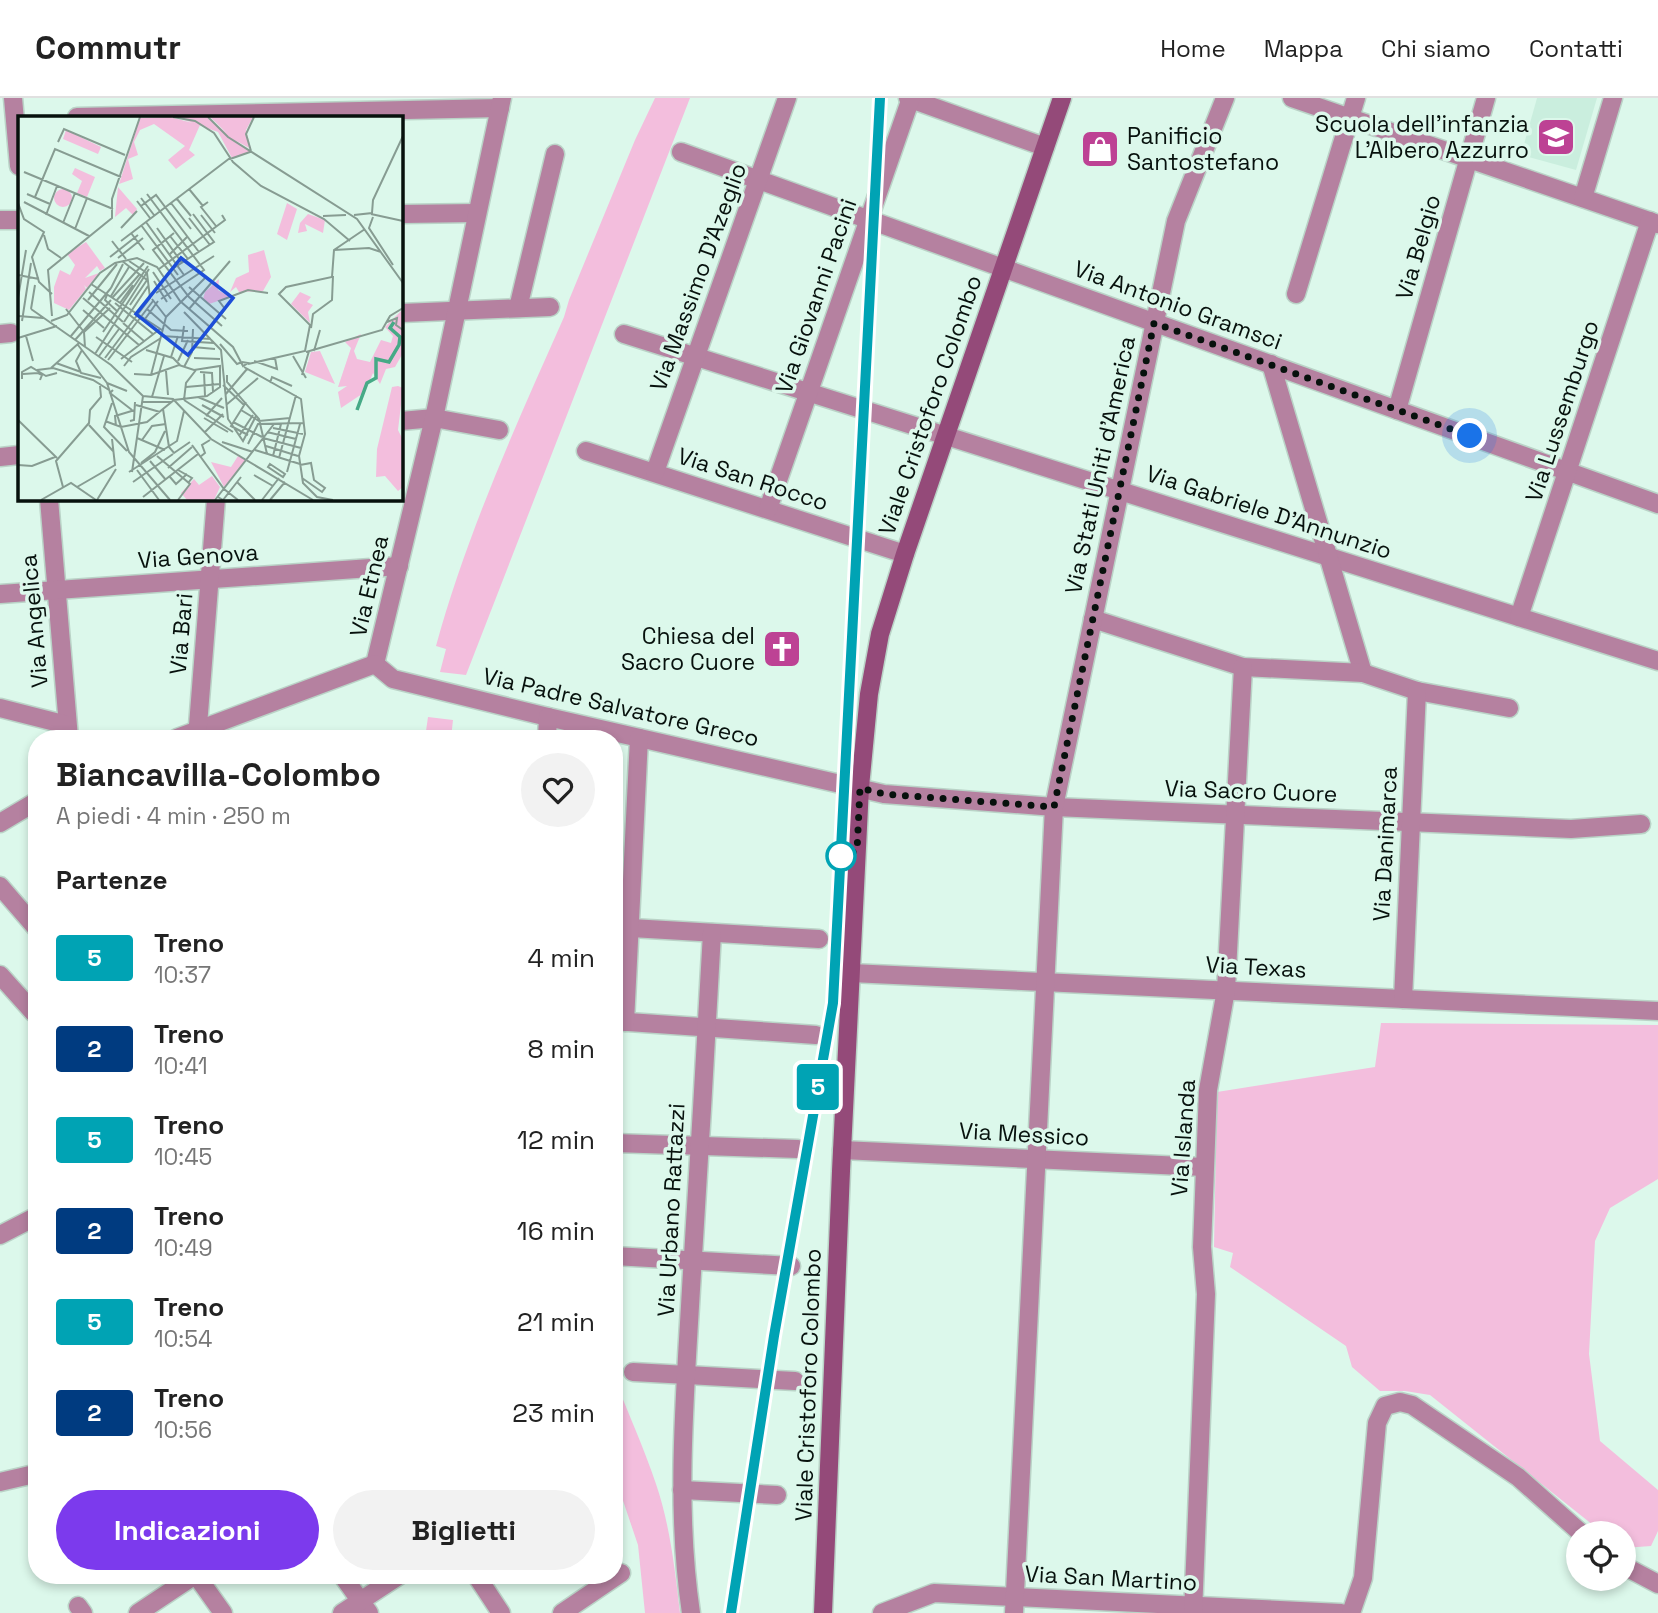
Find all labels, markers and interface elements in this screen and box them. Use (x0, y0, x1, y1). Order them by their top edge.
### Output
text: Commutr (35, 27, 181, 69)
text: Home (1160, 33, 1226, 64)
text: Mappa (1264, 33, 1343, 64)
text: Chi siamo (1381, 33, 1491, 64)
text: Contatti (1529, 33, 1623, 64)
place label: Scuola dell'infanzia L'Albero Azzurro (1315, 109, 1529, 165)
inset map (18, 116, 402, 500)
school or university icon: Scuola dell'infanzia L'Albero Azzurro (1535, 116, 1577, 158)
place label: Panificio Santostefano (1127, 121, 1279, 177)
shop icon: Panificio Santostefano (1079, 128, 1121, 170)
street label: Via Massimo D'Azeglio (643, 159, 753, 395)
street label: Via Belgio (1389, 191, 1447, 303)
street label: Via Giovanni Pacini (769, 195, 863, 397)
street label: Via Antonio Gramsci (1070, 253, 1286, 357)
street label: Viale Cristoforo Colombo (871, 271, 989, 539)
street label: Via Lussemburgo (1518, 316, 1606, 506)
street label: Via Stati Uniti d'America (1058, 333, 1142, 597)
your location (1452, 418, 1487, 453)
street label: Via San Rocco (674, 441, 832, 517)
street label: Via Gabriele D'Annunzio (1142, 458, 1396, 566)
street label: Via Etnea (343, 532, 395, 640)
street label: Via Genova (137, 537, 259, 575)
street label: Via Angelica (13, 553, 55, 689)
street label: Via Bari (162, 592, 200, 676)
place label: Chiesa del Sacro Cuore (621, 621, 755, 677)
church icon: Chiesa del Sacro Cuore (761, 628, 803, 670)
street label: Via Padre Salvatore Greco (480, 661, 762, 753)
button: heart (521, 753, 595, 827)
text: Biancavilla-Colombo (56, 754, 381, 796)
street label: Via Danimarca (1366, 766, 1404, 922)
street label: Via Sacro Cuore (1164, 773, 1338, 809)
text: A piedi · 4 min · 250 m (56, 801, 291, 831)
unlabelled marker (826, 841, 856, 871)
text: Partenze (56, 863, 167, 897)
text: Treno (154, 926, 224, 960)
text: 4 min (527, 941, 595, 975)
text: 5 (87, 942, 102, 973)
street label: Via Texas (1205, 949, 1307, 985)
text: 10:37 (154, 960, 211, 990)
text: Treno (154, 1017, 224, 1051)
text: 8 min (527, 1032, 595, 1066)
text: 2 (87, 1033, 102, 1064)
text: 10:41 (154, 1051, 208, 1081)
line badge: 5 (795, 1064, 841, 1110)
text: 5 (811, 1071, 825, 1102)
street label: Via Islanda (1164, 1078, 1202, 1198)
street label: Via Urbano Rattazzi (650, 1102, 692, 1318)
text: Treno (154, 1108, 224, 1142)
street label: Via Messico (958, 1116, 1090, 1152)
text: 12 min (517, 1123, 595, 1157)
text: 5 (87, 1124, 102, 1155)
text: 10:45 (154, 1142, 212, 1172)
text: Treno (154, 1199, 224, 1233)
text: 16 min (517, 1214, 595, 1248)
text: 2 (87, 1215, 102, 1246)
text: 10:49 (154, 1233, 213, 1263)
street label: Viale Cristoforo Colombo (788, 1248, 828, 1522)
text: Treno (154, 1290, 224, 1324)
text: 21 min (517, 1305, 595, 1339)
text: 5 (87, 1306, 102, 1337)
text: 10:54 (154, 1324, 212, 1354)
text: Treno (154, 1381, 224, 1415)
text: 23 min (512, 1396, 595, 1430)
text: 2 (87, 1397, 102, 1428)
text: 10:56 (154, 1415, 212, 1445)
button: Indicazioni (56, 1490, 319, 1570)
button: Biglietti (333, 1490, 595, 1570)
map controls (1566, 1521, 1636, 1591)
button: locate (1566, 1521, 1636, 1591)
street label: Via San Martino (1024, 1559, 1198, 1597)

